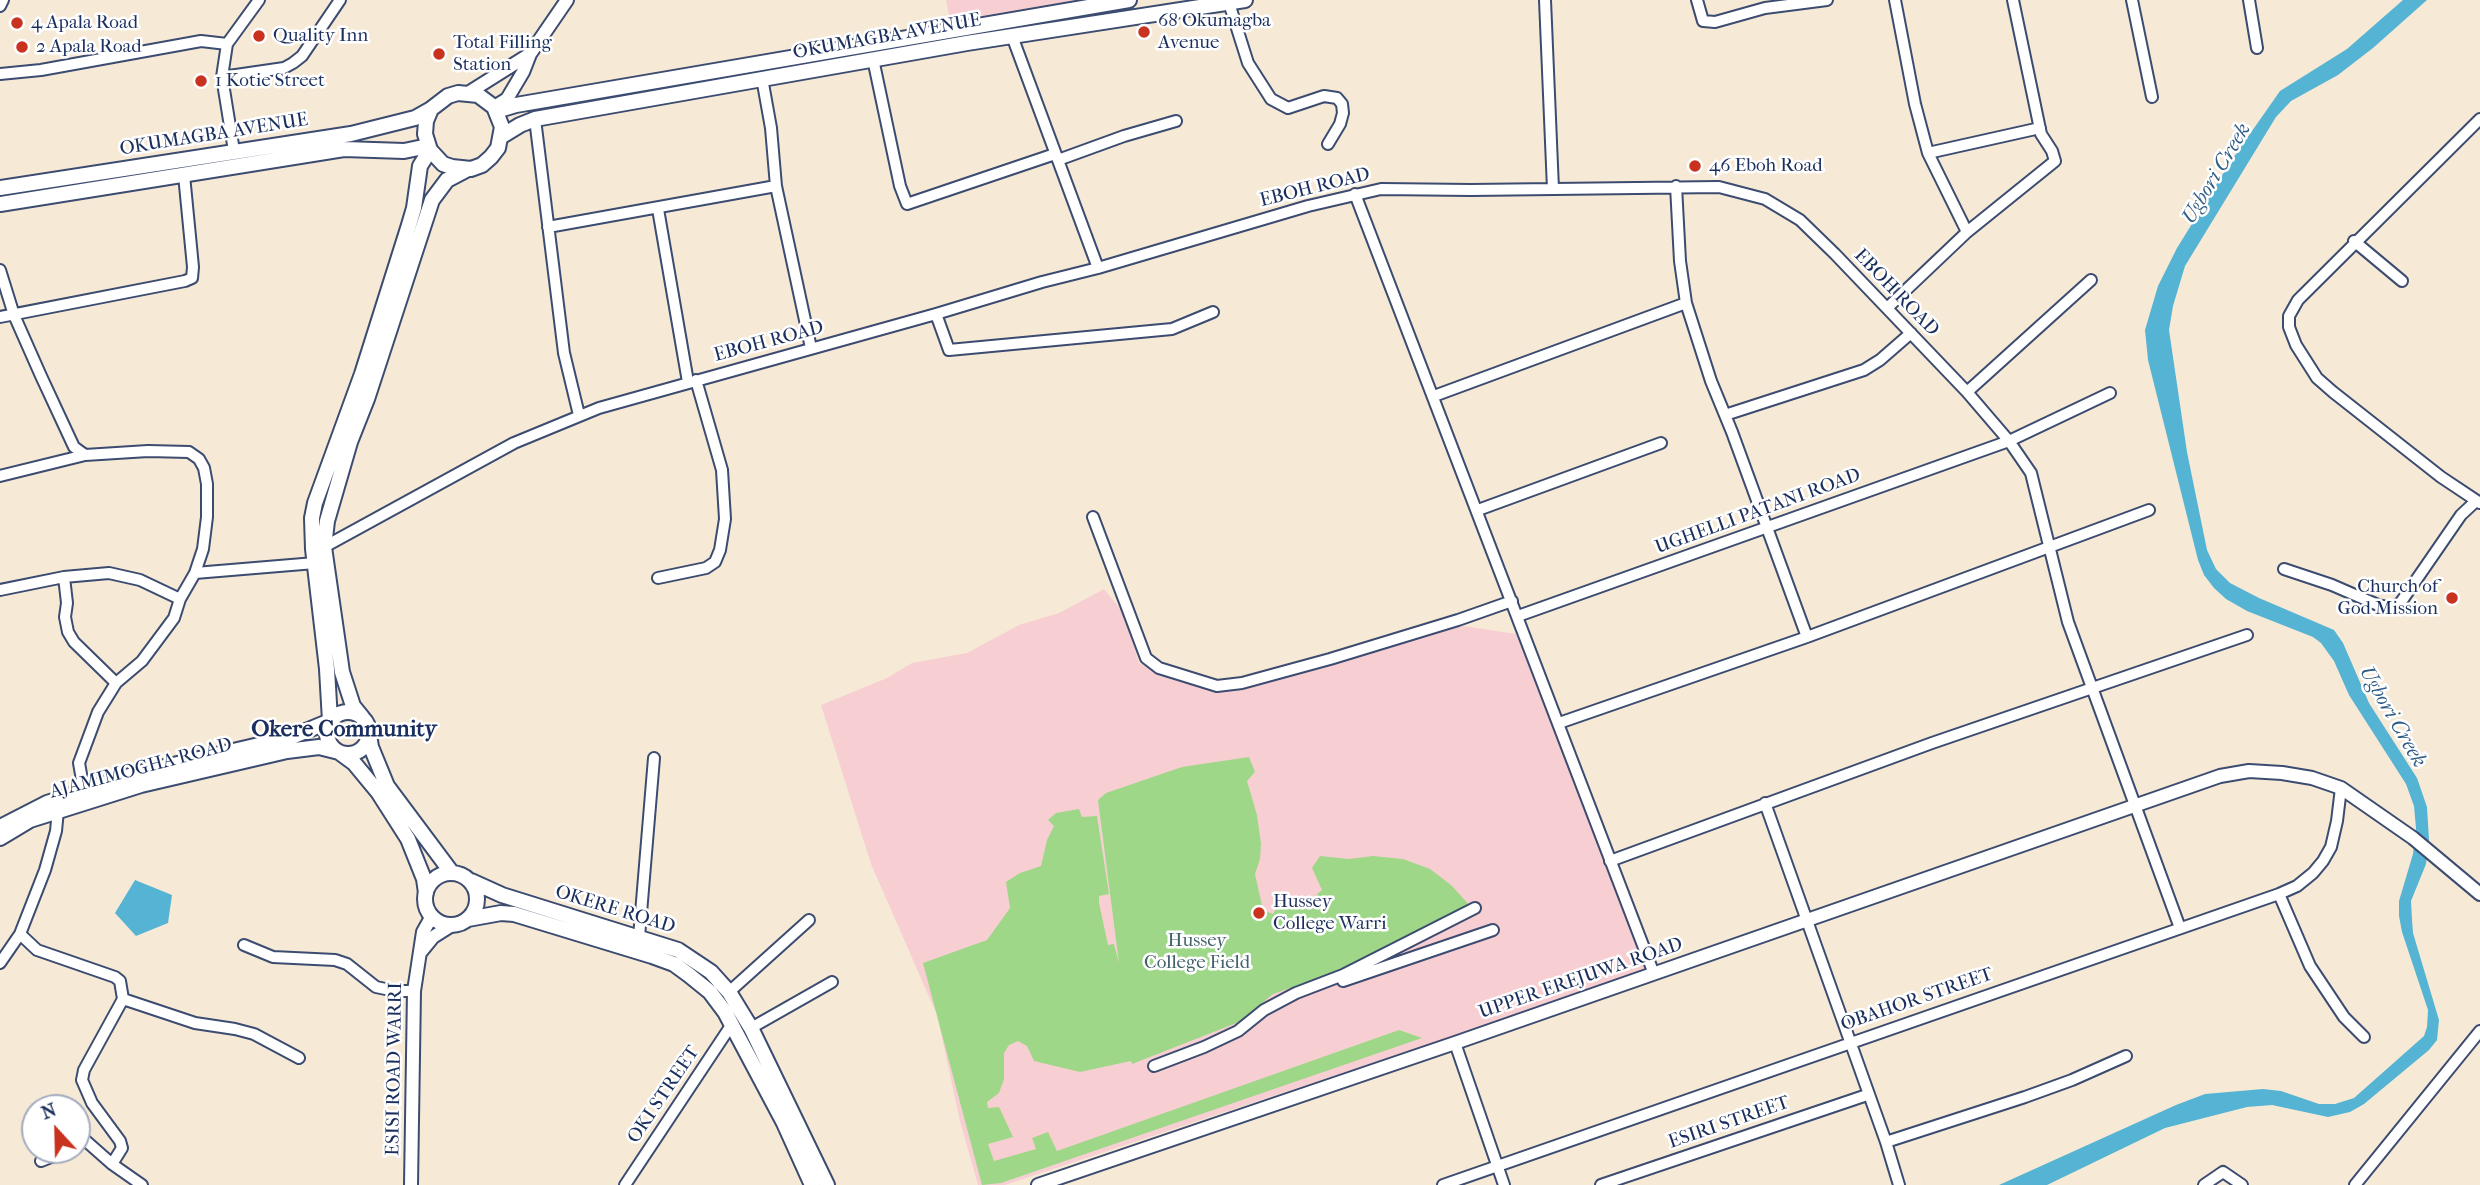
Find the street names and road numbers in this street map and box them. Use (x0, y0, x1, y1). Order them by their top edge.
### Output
street label: OKUMAGBA AVENUE (791, 9, 983, 65)
street label: OKUMAGBA AVENUE (118, 109, 310, 161)
street label: EBOH ROAD (1258, 163, 1372, 213)
street label: EBOH ROAD (1849, 245, 1943, 341)
street label: EBOH ROAD (712, 316, 826, 368)
street label: UGHELLI PATANI ROAD (1652, 464, 1864, 560)
street label: AJAMIMOGHA ROAD (47, 734, 235, 804)
street label: OKERE ROAD (552, 881, 678, 939)
street label: UPPER EREJUWA ROAD (1476, 933, 1686, 1025)
street label: OBAHOR STREET (1838, 963, 1996, 1037)
street label: ESISI ROAD WARRI (382, 982, 408, 1156)
street label: OKI STREET (623, 1042, 705, 1148)
street label: ESIRI STREET (1665, 1092, 1793, 1154)

